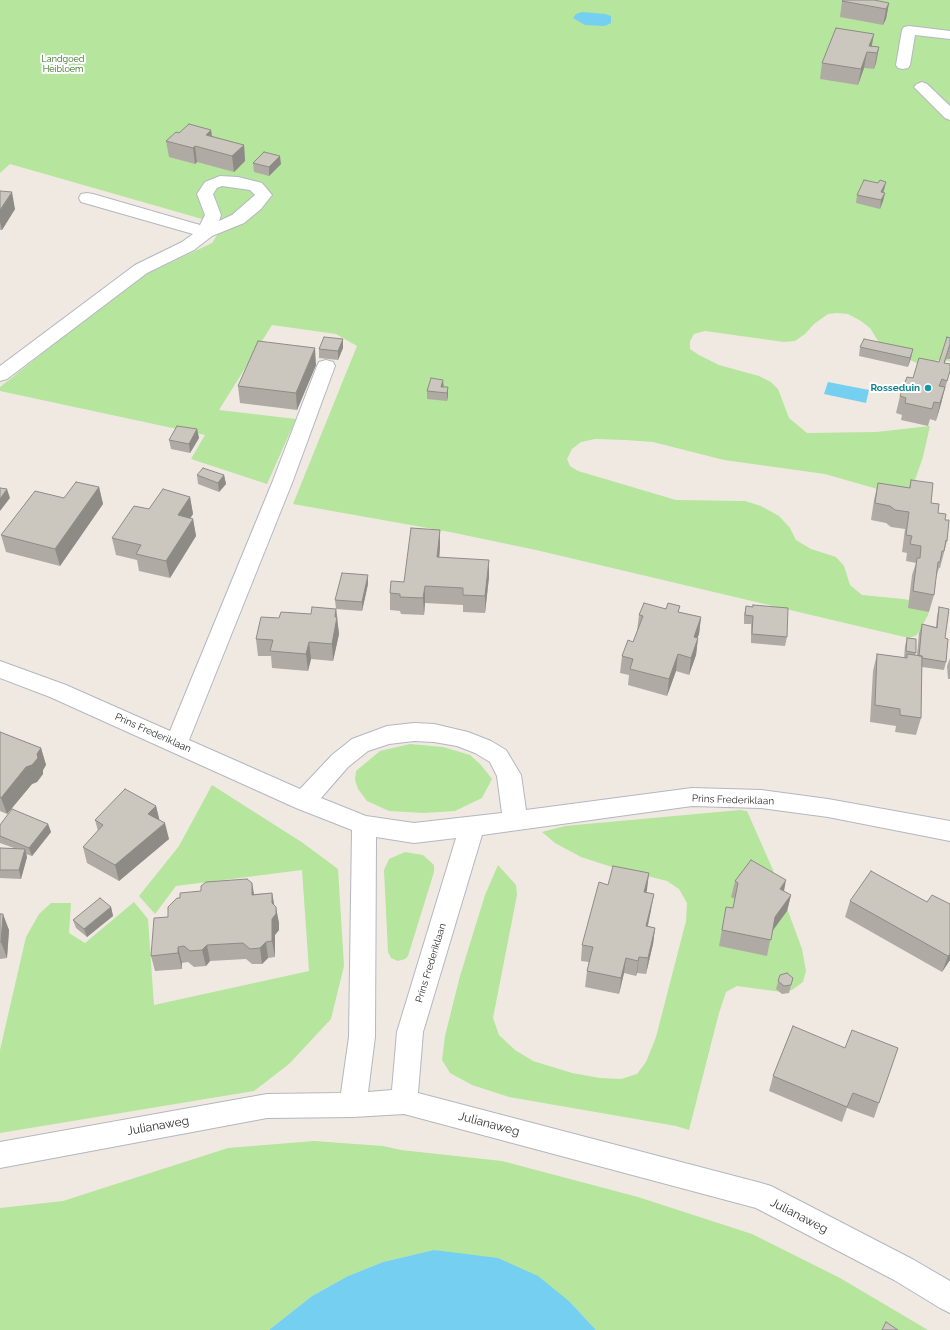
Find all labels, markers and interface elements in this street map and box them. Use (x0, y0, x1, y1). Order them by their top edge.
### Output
park label: Landgoed Heibloem (42, 54, 84, 75)
place label: Rosseduin (870, 382, 920, 394)
marker: Rosseduin (923, 383, 933, 393)
street label: Prins Frederiklaan (113, 711, 193, 755)
street label: Prins Frederiklaan (692, 793, 774, 807)
street label: Prins Frederiklaan (413, 922, 449, 1004)
street label: Julianaweg (457, 1109, 521, 1139)
street label: Julianaweg (126, 1113, 190, 1139)
street label: Julianaweg (768, 1195, 830, 1237)

